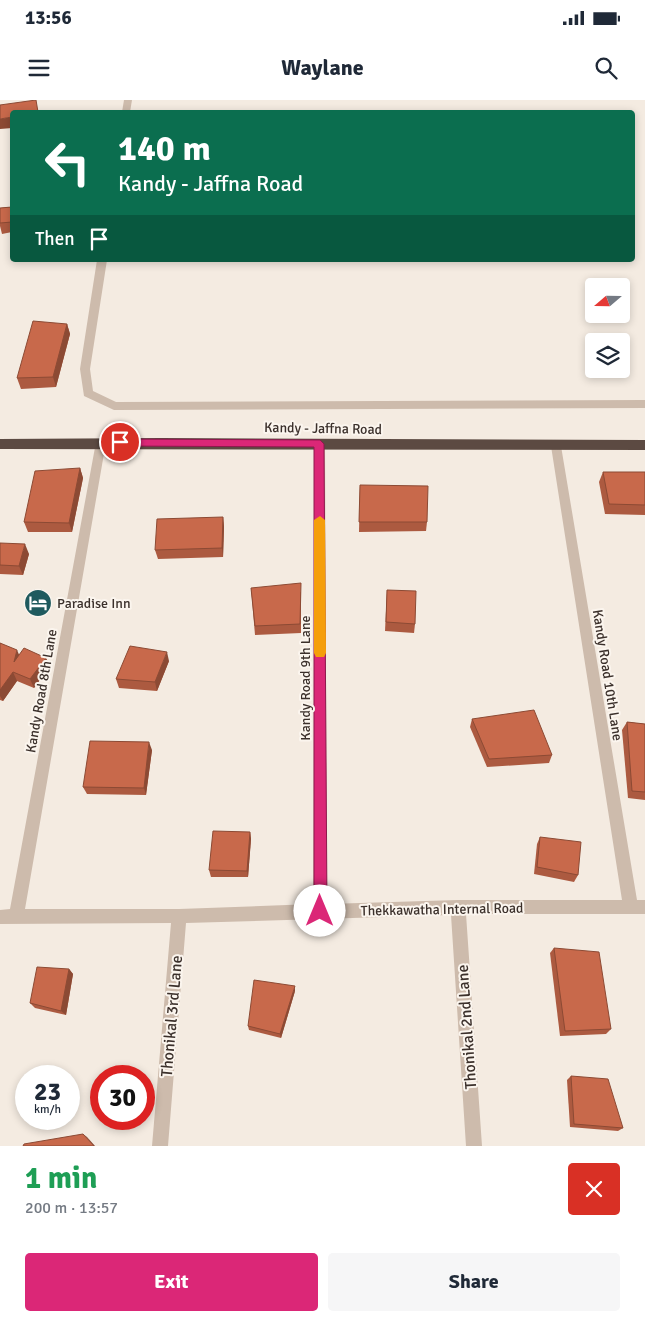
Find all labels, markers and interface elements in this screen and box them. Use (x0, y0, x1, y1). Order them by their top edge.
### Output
text: 13:56 (25, 6, 72, 30)
icon: menu (25, 54, 53, 82)
text: Waylane (281, 54, 364, 81)
icon: search (592, 54, 620, 82)
text: 140 m (118, 127, 211, 170)
icon: left (35, 130, 100, 195)
text: Kandy - Jaffna Road (118, 170, 303, 197)
icon: arrive (85, 225, 113, 253)
text: Then (35, 227, 75, 251)
north arrow (585, 278, 630, 322)
map controls (585, 278, 630, 378)
button: layers (585, 333, 630, 378)
street label: Kandy - Jaffna Road (264, 419, 382, 438)
pin (99, 421, 141, 463)
icon: arrive (106, 428, 134, 456)
hotel icon: Paradise Inn (23, 588, 53, 618)
place label: Paradise Inn (57, 595, 131, 612)
street label: Kandy Road 10th Lane (589, 608, 626, 742)
street label: Kandy Road 9th Lane (297, 615, 314, 741)
street label: Kandy Road 8th Lane (22, 628, 61, 754)
position arrow (293, 884, 345, 936)
street label: Thekkawatha Internal Road (361, 900, 523, 919)
street label: Thonikal 3rd Lane (157, 955, 187, 1078)
street label: Thonikal 2nd Lane (453, 964, 481, 1090)
speed limit sign: 30 (90, 1065, 155, 1130)
text: 23 (34, 1076, 61, 1107)
text: km/h (34, 1102, 61, 1117)
text: 1 min (25, 1160, 97, 1197)
button: close (568, 1163, 620, 1215)
text: 200 m · 13:57 (25, 1198, 118, 1218)
button: Exit (25, 1253, 318, 1311)
button: Share (328, 1253, 620, 1311)

